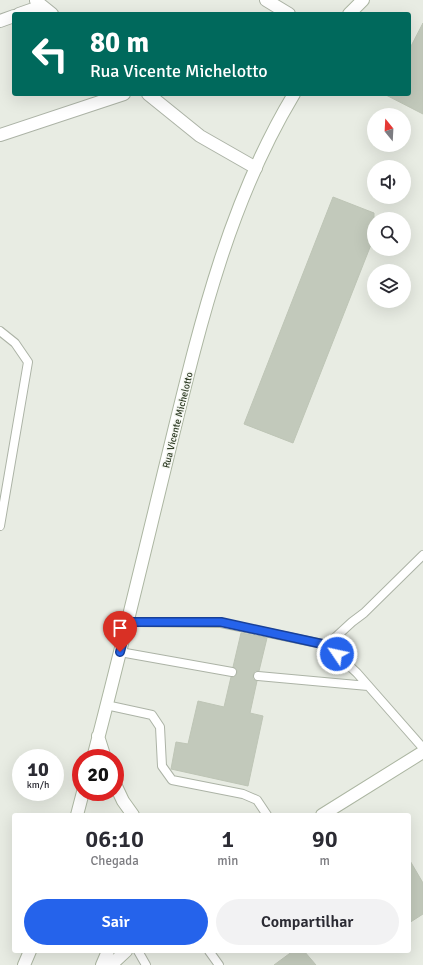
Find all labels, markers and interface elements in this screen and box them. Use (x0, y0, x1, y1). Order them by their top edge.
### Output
text: 80 m (90, 26, 149, 60)
icon: left (24, 28, 76, 80)
text: Rua Vicente Michelotto (90, 60, 268, 82)
north arrow (367, 108, 411, 152)
map controls (367, 108, 411, 308)
button: sound (367, 160, 411, 204)
button: search (367, 212, 411, 256)
button: layers (367, 264, 411, 308)
street label: Rua Vicente Michelotto (160, 371, 196, 470)
pin (103, 611, 137, 652)
icon: arrive (109, 617, 131, 639)
position arrow (316, 633, 358, 675)
speed limit sign: 20 (72, 749, 124, 801)
text: 10 (27, 757, 49, 782)
text: km/h (27, 779, 49, 791)
text: 06:10 (85, 824, 144, 854)
text: 1 (221, 824, 234, 854)
text: 90 (312, 824, 338, 854)
text: Chegada (91, 853, 139, 869)
text: min (217, 853, 238, 869)
text: m (319, 853, 330, 869)
button: Sair (24, 899, 208, 945)
button: Compartilhar (216, 899, 399, 945)

